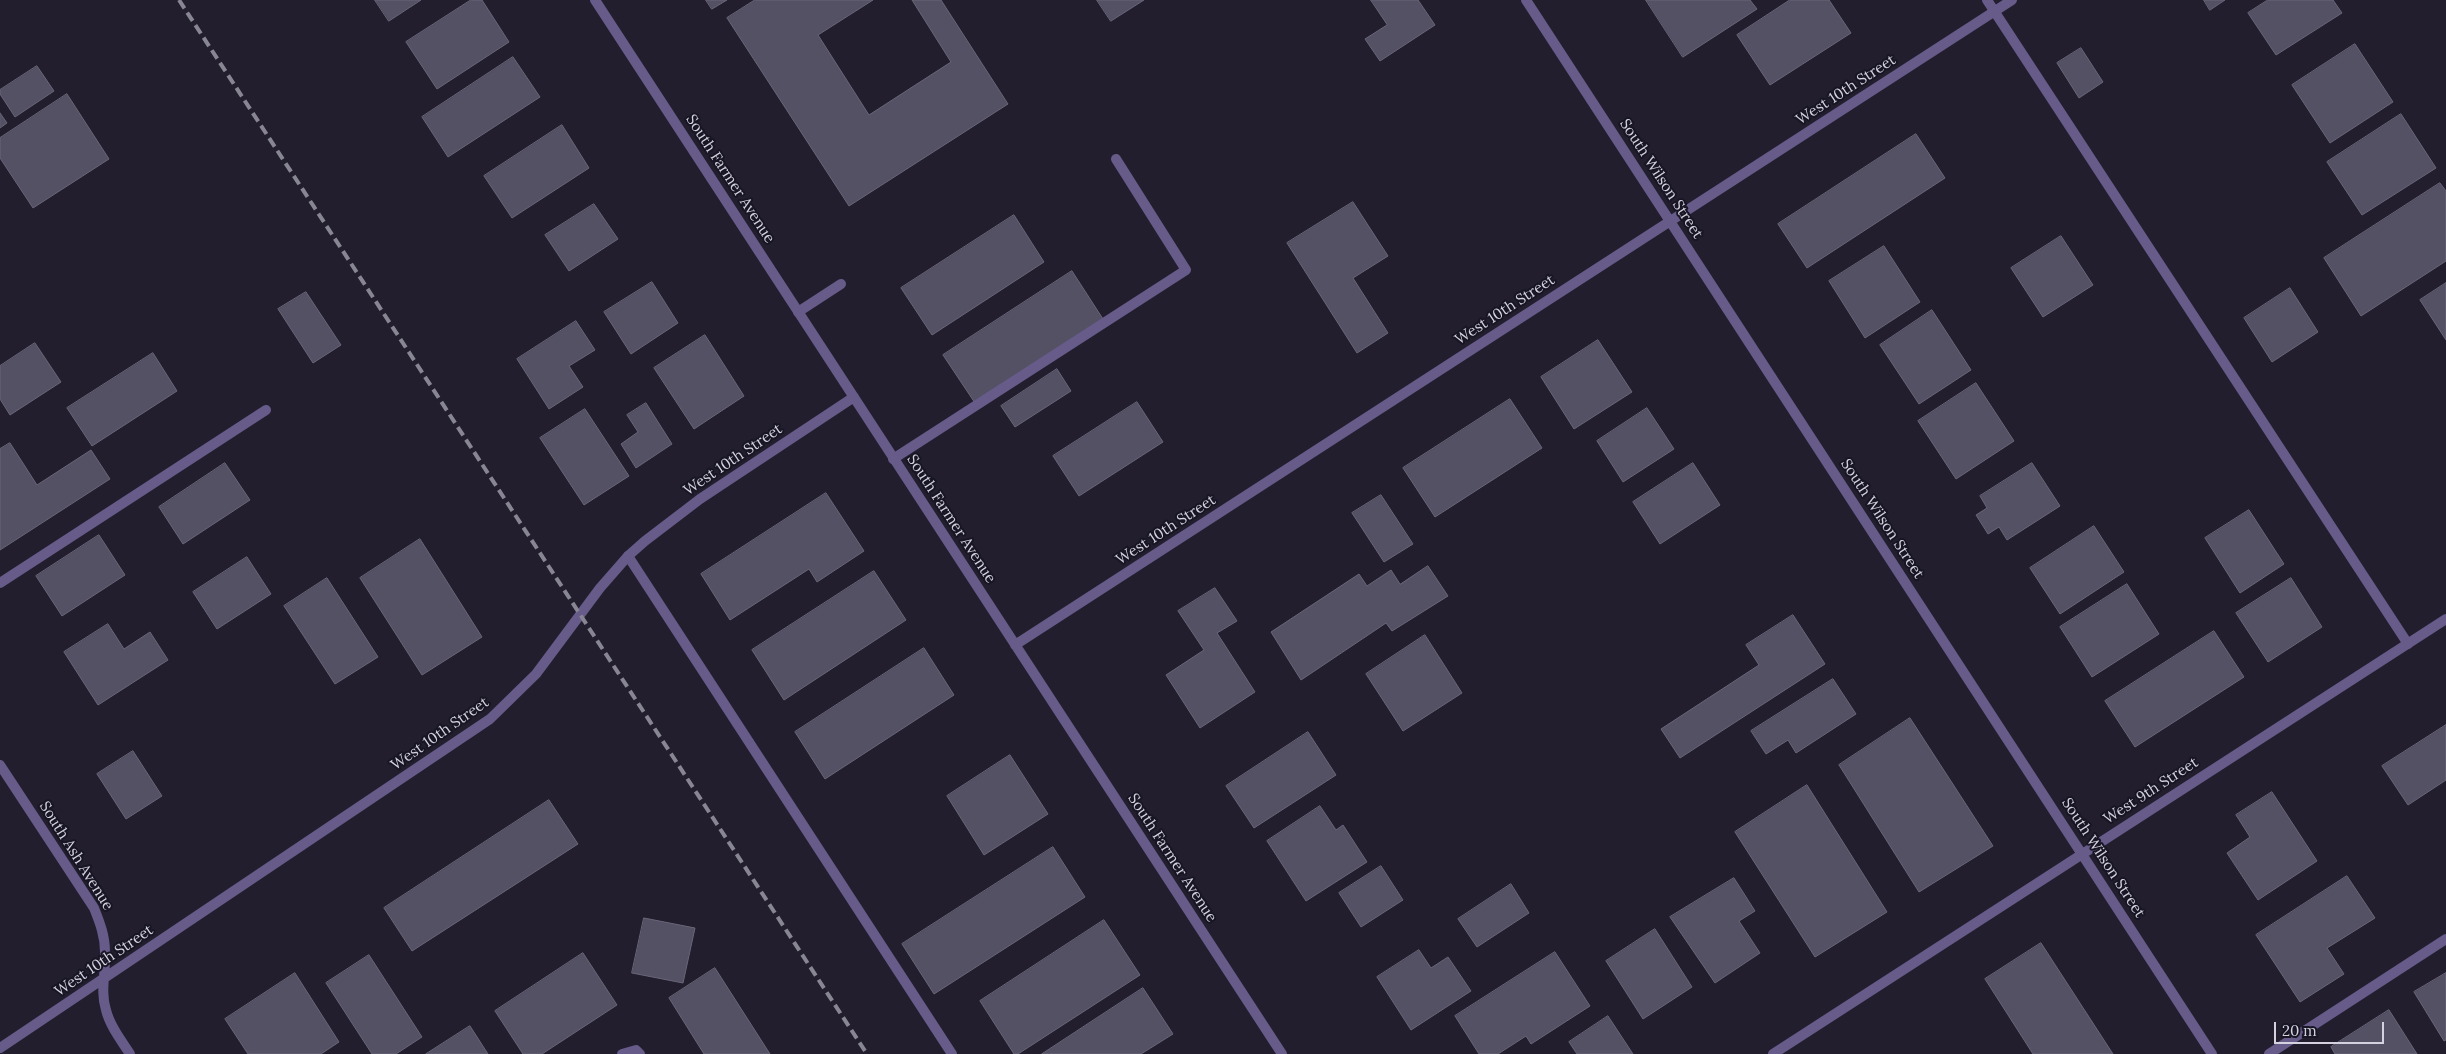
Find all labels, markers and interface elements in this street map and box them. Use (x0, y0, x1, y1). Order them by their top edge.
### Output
street label: West 10th Street (1793, 51, 1899, 129)
street label: South Farmer Avenue (682, 111, 778, 247)
street label: South Wilson Street (1616, 116, 1706, 242)
street label: West 10th Street (1452, 271, 1558, 349)
street label: West 10th Street (680, 420, 786, 500)
street label: South Farmer Avenue (903, 451, 999, 587)
street label: South Wilson Street (1837, 456, 1927, 582)
street label: West 10th Street (1113, 491, 1219, 569)
street label: West 10th Street (388, 694, 492, 774)
street label: West 9th Street (2100, 754, 2202, 828)
street label: South Farmer Avenue (1124, 790, 1220, 926)
street label: South Wilson Street (2058, 795, 2148, 921)
street label: South Ash Avenue (35, 798, 117, 914)
street label: West 10th Street (51, 921, 157, 1001)
scale bar (2276, 1012, 2386, 1044)
text: 20 m (2282, 1021, 2317, 1040)

